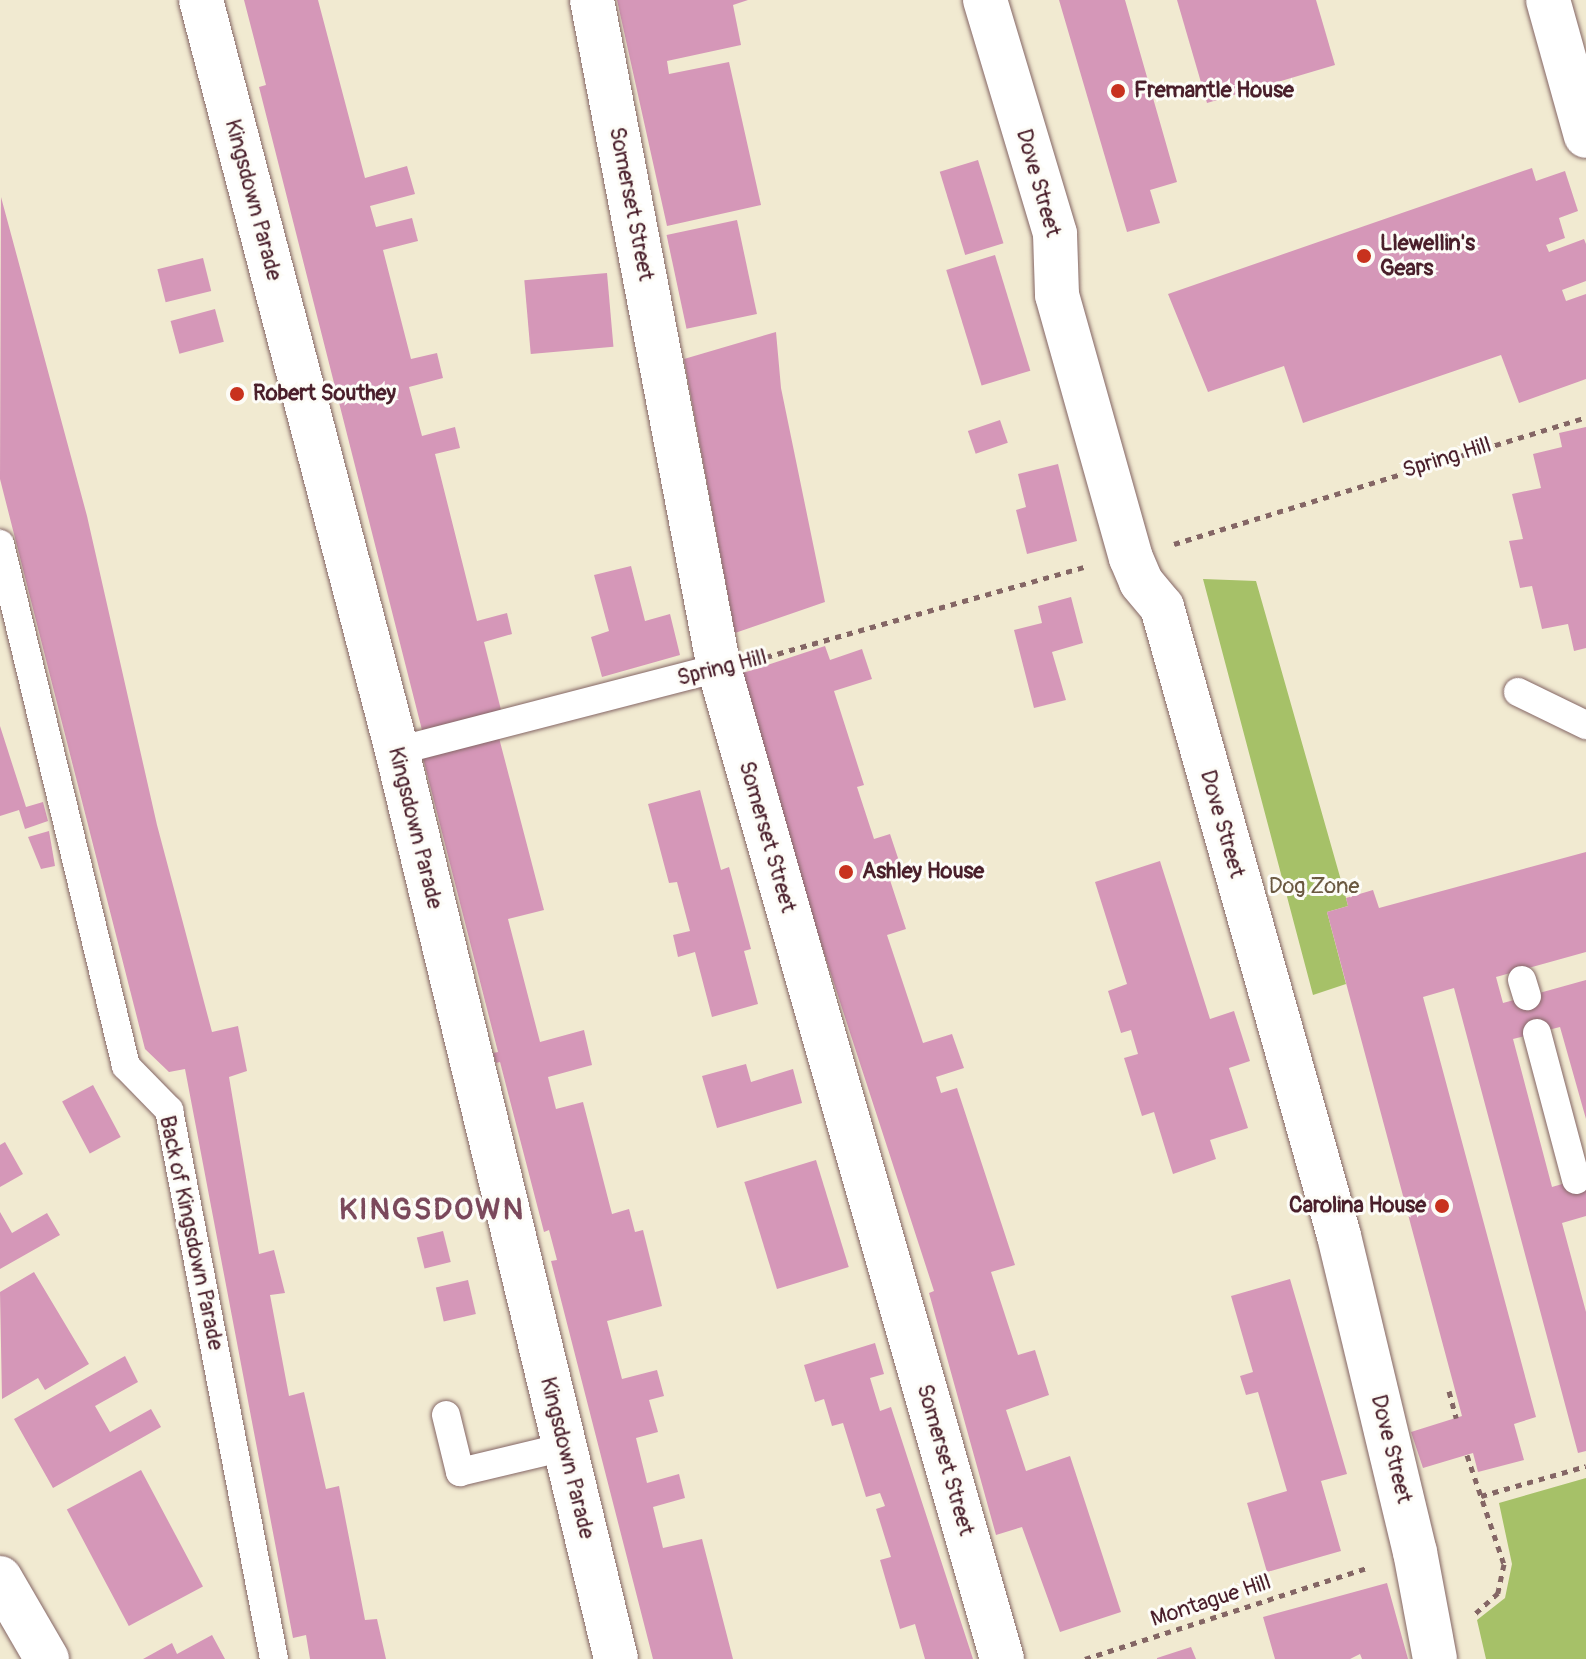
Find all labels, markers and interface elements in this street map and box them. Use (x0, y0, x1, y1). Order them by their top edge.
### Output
place label: Fremantle House (1134, 78, 1294, 104)
marker: Fremantle House (1109, 82, 1127, 100)
street label: Kingsdown Parade (219, 117, 287, 283)
street label: Somerset Street (603, 125, 659, 283)
street label: Dove Street (1010, 126, 1066, 240)
place label: Llewellin's Gears (1380, 230, 1475, 282)
marker: Llewellin's Gears (1355, 247, 1373, 265)
place label: Robert Southey (253, 381, 396, 407)
marker: Robert Southey (228, 385, 246, 403)
street label: Spring Hill (1399, 432, 1495, 484)
street label: Spring Hill (674, 644, 770, 692)
street label: Kingsdown Parade (382, 744, 448, 912)
street label: Somerset Street (733, 758, 801, 916)
street label: Dove Street (1194, 767, 1250, 881)
place label: Ashley House (862, 859, 984, 885)
marker: Ashley House (837, 863, 855, 881)
park label: Dog Zone (1269, 874, 1359, 900)
street label: Back of Kingsdown Parade (153, 1113, 229, 1353)
district label: KINGSDOWN (339, 1192, 525, 1228)
place label: Carolina House (1289, 1193, 1426, 1219)
marker: Carolina House (1433, 1197, 1451, 1215)
street label: Kingsdown Parade (534, 1374, 600, 1542)
street label: Somerset Street (911, 1381, 979, 1539)
street label: Dove Street (1365, 1392, 1417, 1506)
street label: Montague Hill (1148, 1569, 1274, 1633)

